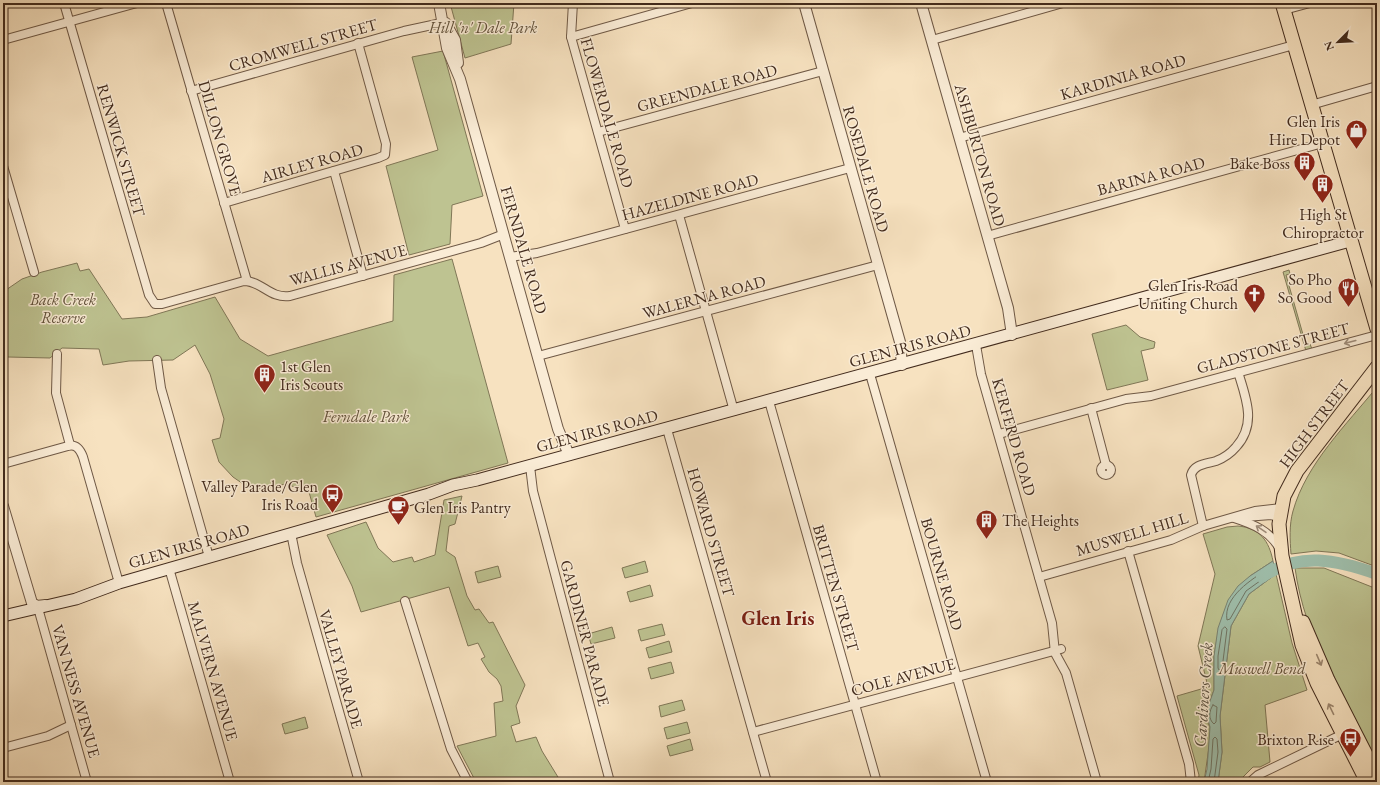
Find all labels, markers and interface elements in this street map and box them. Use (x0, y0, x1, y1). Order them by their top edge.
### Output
street label: CROMWELL STREET (226, 14, 380, 76)
park label: Hill 'n' Dale Park (428, 17, 538, 38)
north arrow (1318, 22, 1358, 62)
street label: FLOWERDALE ROAD (576, 36, 638, 190)
text: N (1321, 39, 1337, 53)
street label: KARDINIA ROAD (1058, 49, 1188, 105)
street label: GREENDALE ROAD (635, 59, 779, 117)
street label: DILLON GROVE (194, 78, 246, 198)
street label: ASHBURTON ROAD (949, 80, 1010, 229)
street label: RENWICK STREET (92, 81, 150, 219)
street label: ROSEDALE ROAD (838, 103, 894, 235)
place label: Glen Iris Hire Depot (1269, 111, 1340, 150)
shop icon: Glen Iris Hire Depot (1343, 117, 1369, 150)
street label: AIRLEY ROAD (258, 138, 365, 188)
building icon: Bake Boss (1292, 150, 1318, 183)
street label: BARINA ROAD (1095, 152, 1207, 200)
place label: Bake Boss (1230, 153, 1290, 174)
street label: HAZELDINE ROAD (619, 169, 761, 225)
building icon: High St Chiropractor (1310, 171, 1336, 204)
street label: FERNDALE ROAD (496, 184, 552, 316)
place label: High St Chiropractor (1282, 204, 1364, 243)
street label: WALLIS AVENUE (287, 239, 409, 291)
place label: So Pho So Good (1278, 269, 1333, 308)
street label: WALERNA ROAD (640, 270, 768, 324)
place label: Glen Iris Road Uniting Church (1138, 275, 1239, 314)
restaurant icon: So Pho So Good (1335, 275, 1361, 308)
church icon: Glen Iris Road Uniting Church (1241, 281, 1267, 314)
park label: Back Creek Reserve (29, 289, 97, 328)
street label: GLADSTONE STREET (1194, 317, 1352, 379)
street label: GLEN IRIS ROAD (847, 320, 973, 372)
one-way arrow (1344, 338, 1357, 346)
place label: 1st Glen Iris Scouts (280, 356, 343, 395)
building icon: 1st Glen Iris Scouts (251, 362, 277, 395)
street label: KERFERD ROAD (987, 376, 1041, 498)
street label: HIGH STREET (1274, 376, 1354, 472)
street label: GLEN IRIS ROAD (534, 405, 660, 457)
park label: Ferndale Park (322, 406, 410, 427)
street label: HOWARD STREET (683, 465, 740, 599)
place label: Valley Parade/Glen Iris Road (201, 476, 319, 515)
bus stop icon: Valley Parade/Glen Iris Road (320, 482, 346, 515)
cafe icon: Glen Iris Pantry (385, 494, 411, 527)
place label: Glen Iris Pantry (414, 497, 512, 518)
building icon: The Heights (974, 507, 1000, 540)
street label: MUSWELL HILL (1073, 507, 1191, 561)
place label: The Heights (1002, 510, 1079, 531)
street label: BOURNE ROAD (916, 515, 968, 633)
street label: GLEN IRIS ROAD (126, 519, 252, 573)
street label: BRITTEN STREET (808, 522, 864, 654)
one-way arrow (1256, 525, 1267, 533)
street label: GARDINER PARADE (555, 558, 615, 708)
street label: MALVERN AVENUE (183, 599, 243, 743)
district label: Glen Iris (742, 605, 814, 631)
street label: VALLEY PARADE (314, 607, 368, 731)
street label: VAN NESS AVENUE (47, 622, 105, 760)
water label: Gardiners Creek (1188, 642, 1218, 748)
street label: COLE AVENUE (848, 653, 958, 701)
one-way arrow (1316, 654, 1323, 666)
park label: Muswell Bend (1218, 658, 1306, 679)
one-way arrow (1326, 704, 1334, 716)
bus stop icon: Brixton Rise (1337, 726, 1363, 759)
place label: Brixton Rise (1257, 729, 1334, 750)

